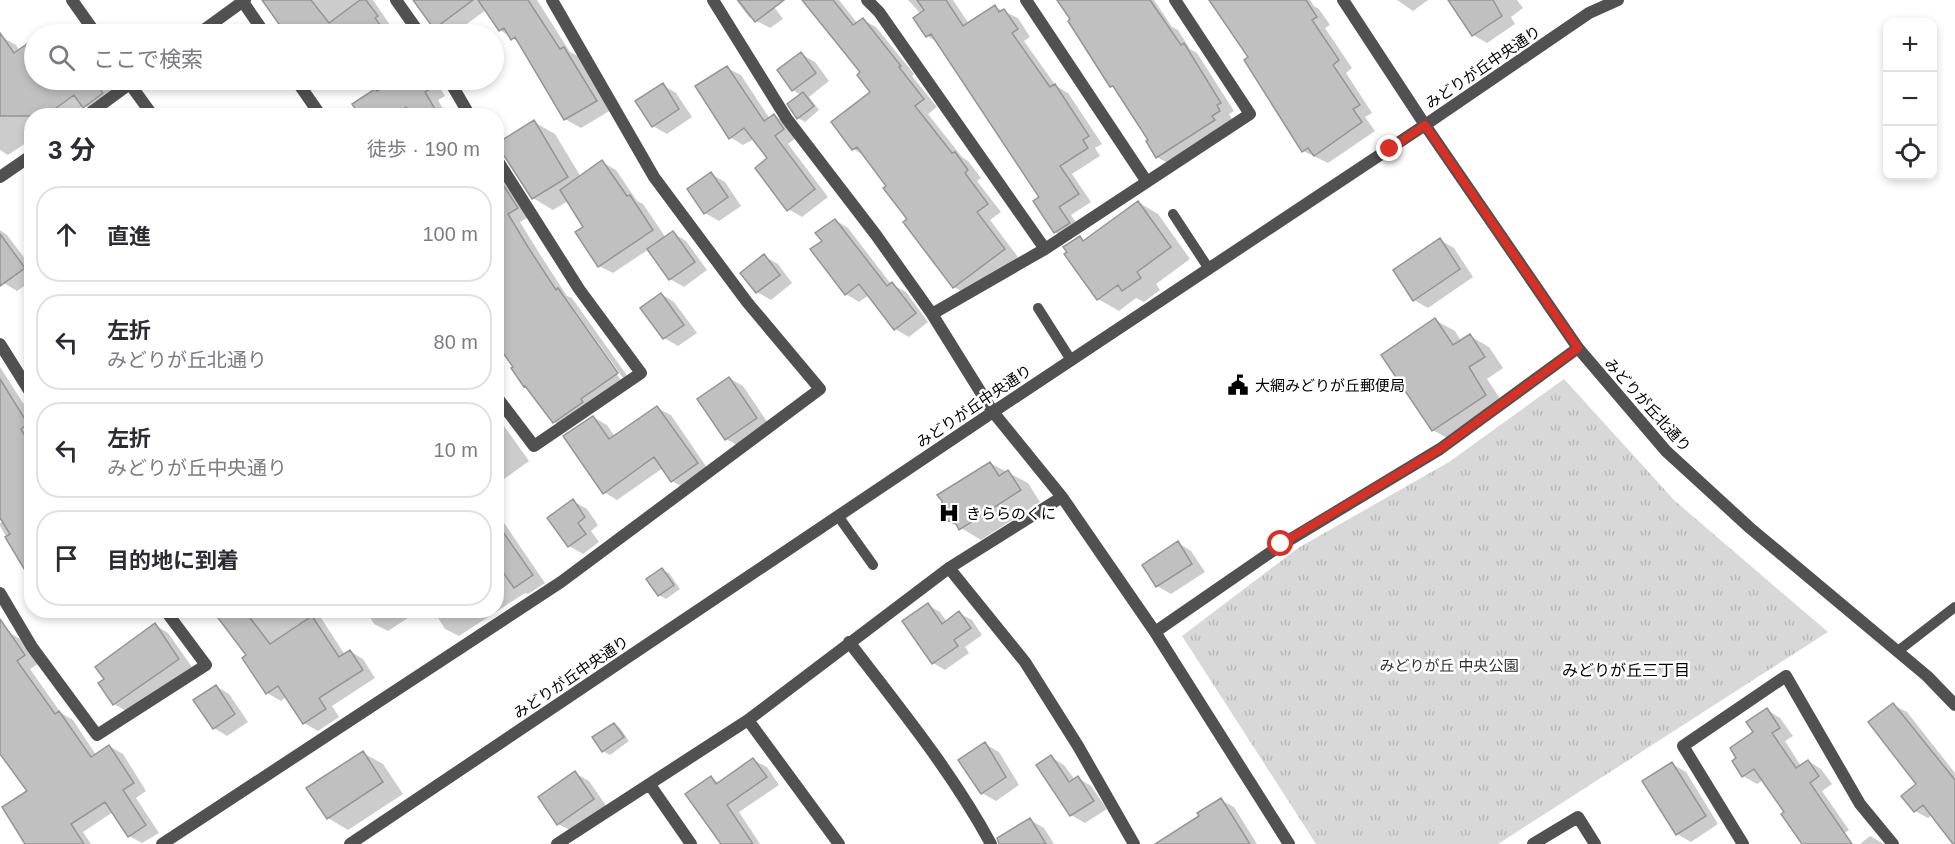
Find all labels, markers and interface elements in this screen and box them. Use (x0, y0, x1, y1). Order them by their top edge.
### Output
map controls (1883, 18, 1937, 180)
button: + (1883, 18, 1937, 72)
street label: みどりが丘中央通り (1422, 22, 1544, 112)
search box (24, 24, 504, 90)
icon: search (45, 41, 78, 74)
text: ここで検索 (93, 47, 203, 72)
button: − (1883, 72, 1937, 126)
button: locate (1883, 126, 1937, 180)
text: 3 分 (48, 135, 96, 165)
route end (1376, 135, 1402, 161)
text: 徒歩 · 190 m (367, 138, 480, 160)
icon: ahead (50, 218, 83, 251)
text: 100 m (422, 223, 478, 245)
text: 直進 (107, 224, 151, 249)
text: 左折 (107, 318, 151, 343)
icon: left (50, 326, 83, 359)
text: 80 m (434, 331, 478, 353)
text: みどりが丘北通り (107, 349, 267, 371)
street label: みどりが丘北通り (1602, 355, 1694, 455)
street label: みどりが丘中央通り (913, 361, 1035, 451)
public building icon: 大網みどりが丘郵便局 (1226, 373, 1250, 397)
place label: 大網みどりが丘郵便局 (1255, 377, 1405, 394)
text: 左折 (107, 426, 151, 451)
icon: left (50, 434, 83, 467)
text: 10 m (434, 439, 478, 461)
text: みどりが丘中央通り (107, 457, 287, 479)
hospital icon: きららのくに (937, 501, 961, 525)
place label: きららのくに (966, 505, 1056, 522)
route start (1267, 530, 1293, 556)
icon: arrive (50, 542, 83, 575)
text: 目的地に到着 (107, 548, 239, 573)
street label: みどりが丘中央通り (510, 632, 632, 722)
park label: みどりが丘 中央公園 (1379, 657, 1519, 674)
district label: みどりが丘三丁目 (1562, 662, 1690, 679)

